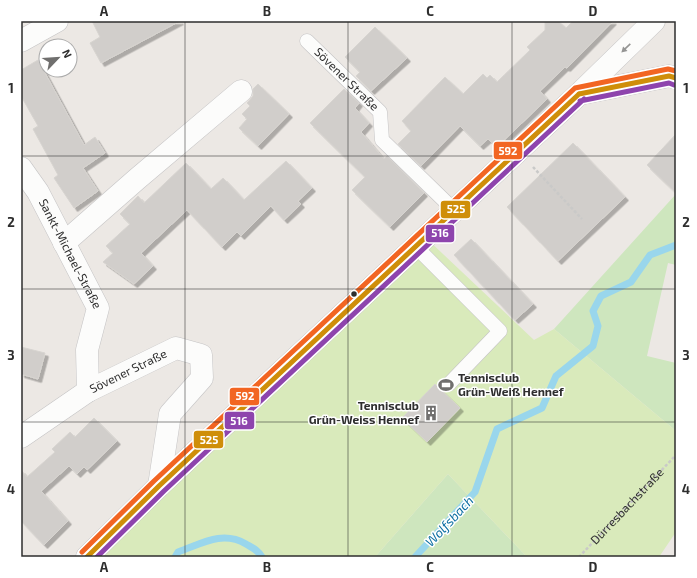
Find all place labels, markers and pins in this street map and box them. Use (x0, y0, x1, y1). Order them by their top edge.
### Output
unlabelled marker (349, 289, 359, 299)
place label: Tennisclub Grün-Weiß Hennef (458, 370, 565, 398)
sports icon: Tennisclub Grün-Weiß Hennef (437, 376, 455, 394)
place label: Tennisclub Grün-Weiss Hennef (309, 398, 420, 426)
building icon: Tennisclub Grün-Weiss Hennef (422, 404, 440, 422)

